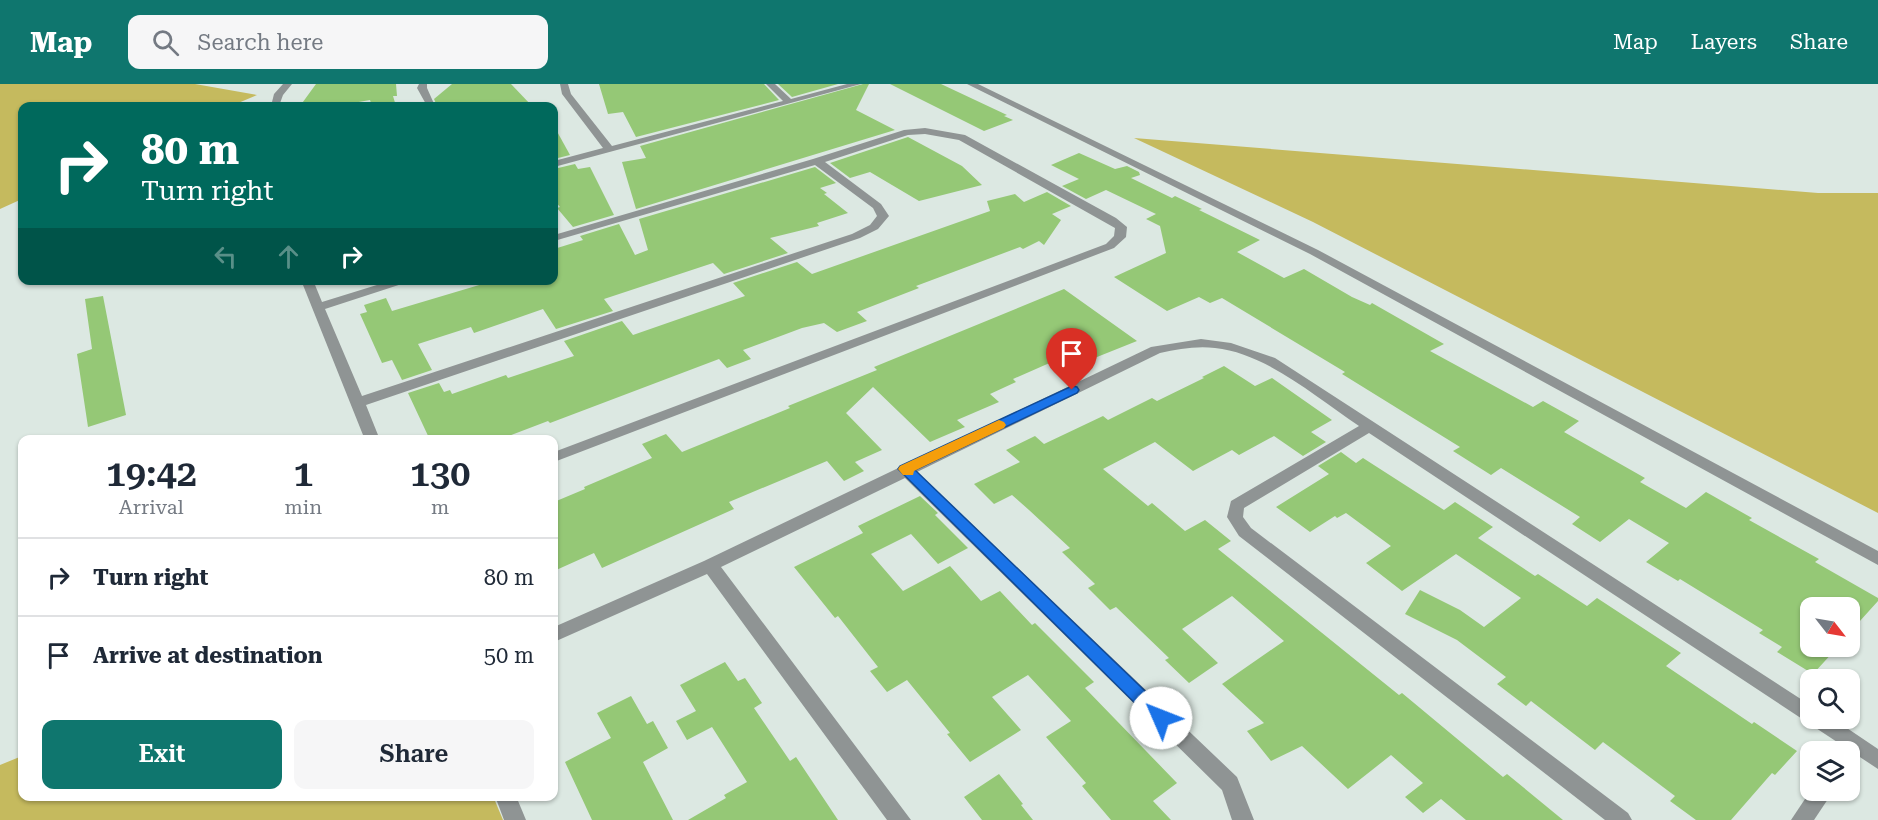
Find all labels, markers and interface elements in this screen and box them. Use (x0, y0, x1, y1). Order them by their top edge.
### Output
search box (128, 15, 548, 69)
text: Map (30, 26, 92, 59)
icon: search (149, 26, 182, 59)
text: Search here (197, 30, 323, 55)
text: Map (1613, 30, 1658, 54)
text: Layers (1691, 30, 1757, 54)
text: Share (1790, 30, 1848, 54)
text: 80 m (141, 125, 239, 174)
icon: right (42, 126, 120, 204)
text: Turn right (141, 175, 274, 207)
icon: left (209, 240, 242, 273)
icon: ahead (272, 240, 305, 273)
icon: right (335, 240, 368, 273)
pin (1046, 328, 1097, 390)
icon: arrive (1055, 337, 1088, 370)
text: 19:42 (106, 453, 197, 495)
text: 1 (293, 453, 313, 495)
text: 130 (410, 453, 470, 495)
text: Arrival (119, 495, 184, 519)
text: min (285, 495, 322, 519)
text: m (431, 495, 449, 519)
icon: right (42, 561, 75, 594)
text: Turn right (93, 565, 208, 590)
text: 80 m (484, 565, 534, 590)
north arrow (1800, 597, 1860, 657)
map controls (1800, 597, 1860, 801)
icon: arrive (42, 639, 75, 672)
text: Arrive at destination (93, 643, 322, 668)
text: 50 m (484, 643, 534, 668)
button: search (1800, 669, 1860, 729)
position arrow (1129, 686, 1193, 750)
button: Exit (42, 720, 282, 789)
button: Share (294, 720, 534, 789)
button: layers (1800, 741, 1860, 801)

